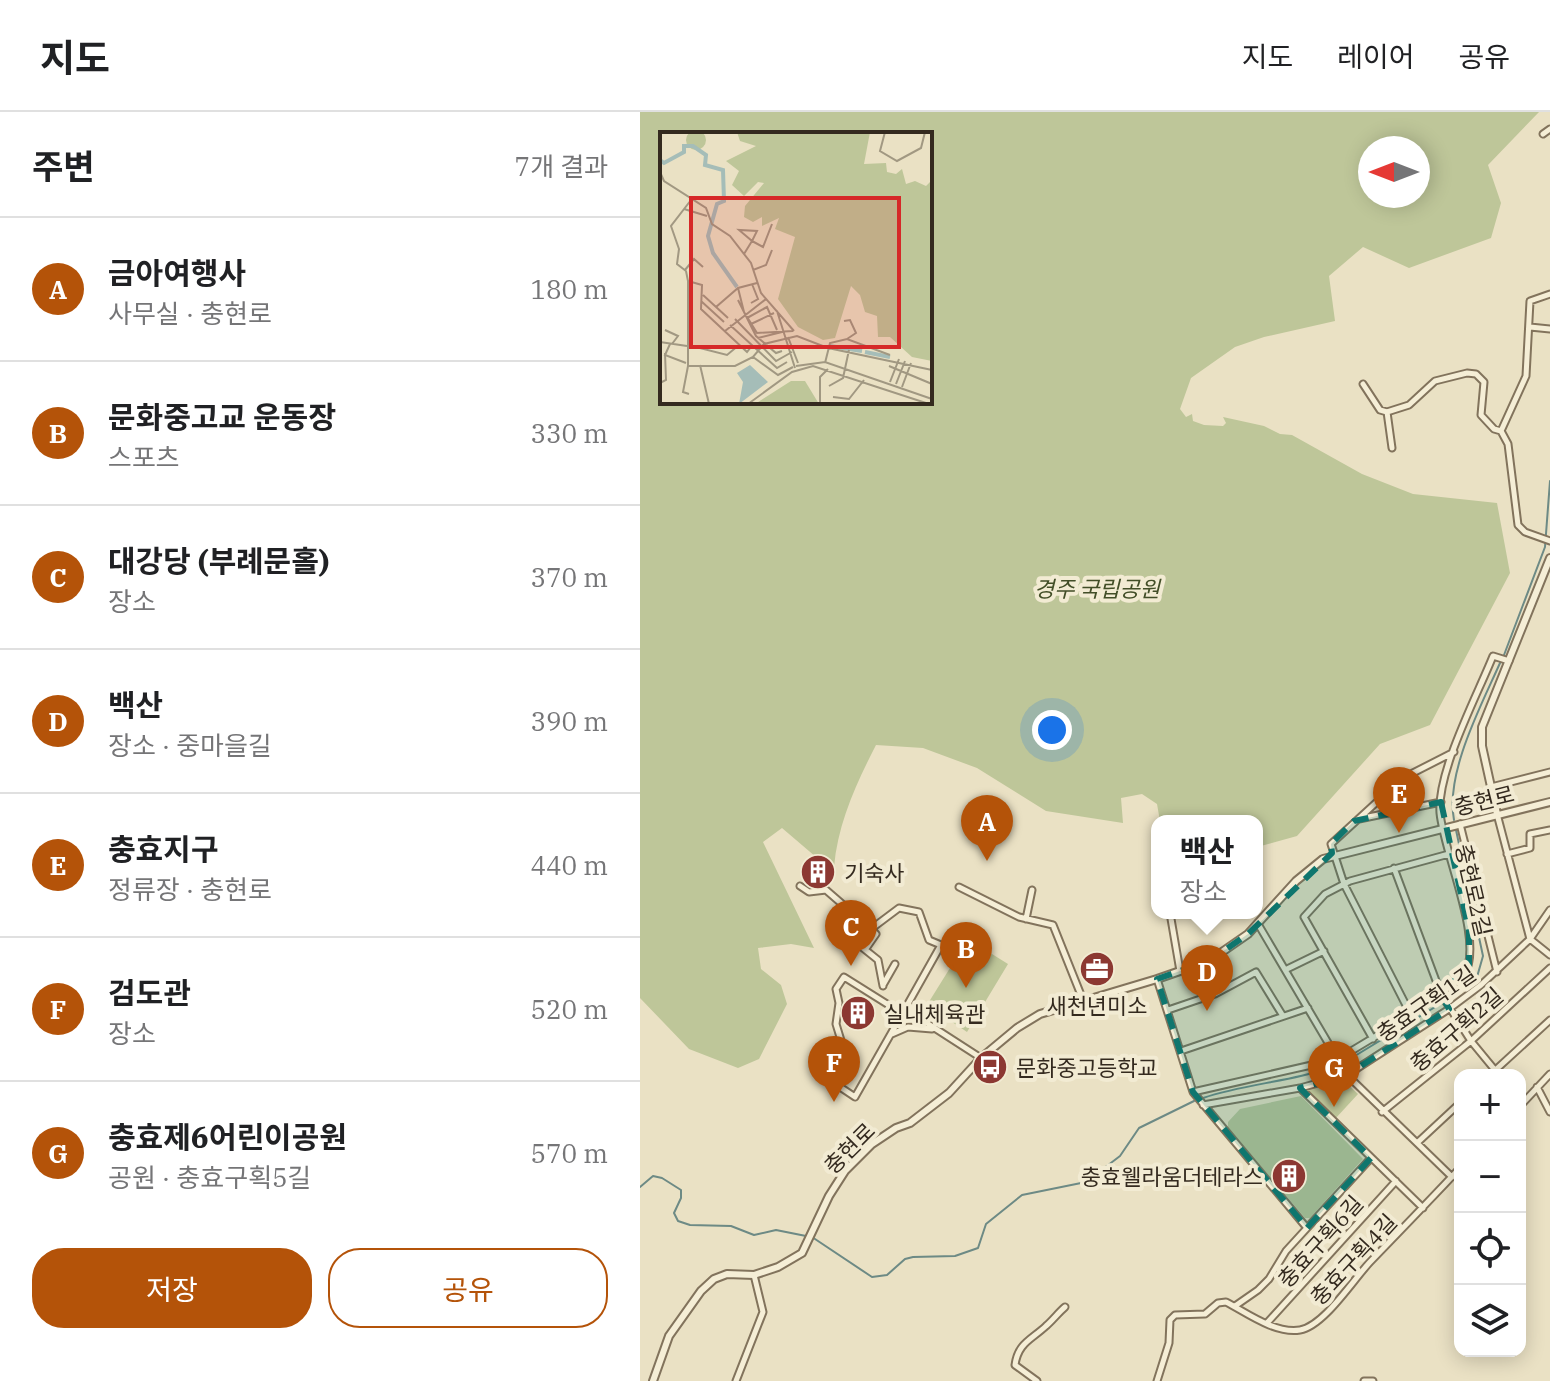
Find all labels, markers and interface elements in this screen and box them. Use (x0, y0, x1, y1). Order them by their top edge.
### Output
text: 지도 (40, 33, 110, 82)
text: 지도 (1242, 38, 1293, 75)
text: 레이어 (1337, 38, 1414, 75)
text: 공유 (1458, 38, 1510, 75)
inset map (660, 132, 932, 404)
north arrow (1358, 136, 1430, 208)
text: 주변 (32, 144, 95, 188)
text: 7개 결과 (515, 149, 608, 183)
text: 금아여행사 (108, 253, 246, 292)
text: A (49, 272, 67, 306)
text: 180 m (530, 272, 608, 306)
text: 사무실 · 충현로 (108, 296, 272, 330)
text: 문화중고교 운동장 (108, 397, 336, 436)
text: B (49, 416, 67, 450)
text: 330 m (530, 416, 608, 450)
text: 스포츠 (108, 440, 180, 474)
text: 대강당 (부례문홀) (108, 541, 329, 580)
text: C (49, 560, 67, 594)
text: 370 m (530, 560, 608, 594)
park label: 경주 국립공원 (1034, 574, 1162, 603)
text: 장소 (108, 584, 156, 618)
text: 백산 (108, 685, 163, 724)
text: D (48, 704, 68, 738)
text: 390 m (530, 704, 608, 738)
your location (1032, 710, 1072, 750)
text: 장소 · 중마을길 (108, 728, 272, 762)
pin: E (1373, 767, 1425, 833)
street label: 충현로 (1451, 779, 1517, 821)
pin: A (961, 795, 1013, 861)
popup (1151, 815, 1263, 919)
text: 충효지구 (108, 829, 218, 868)
text: 백산 (1179, 831, 1235, 870)
street label: 충현로2길 (1449, 841, 1499, 939)
text: E (49, 848, 67, 882)
text: 440 m (530, 848, 608, 882)
building icon: 기숙사 (799, 853, 837, 891)
place label: 기숙사 (844, 858, 905, 887)
text: 정류장 · 충현로 (108, 872, 272, 906)
text: 장소 (1179, 874, 1227, 908)
pin: C (825, 900, 877, 966)
pin: B (940, 922, 992, 988)
pin: D (1181, 945, 1233, 1011)
office icon: 새천년미소 (1078, 950, 1116, 988)
street label: 충효구획1길 (1371, 958, 1481, 1048)
text: 검도관 (108, 973, 191, 1012)
street label: 충효구획2길 (1403, 981, 1509, 1077)
place label: 새천년미소 (1046, 991, 1148, 1020)
text: F (50, 992, 66, 1026)
text: 520 m (530, 992, 608, 1026)
building icon: 실내체육관 (839, 994, 877, 1032)
place label: 실내체육관 (884, 999, 985, 1028)
text: 장소 (108, 1016, 156, 1050)
pin: F (808, 1036, 860, 1102)
pin: G (1308, 1041, 1360, 1107)
bus stop icon: 문화중고등학교 (971, 1048, 1009, 1086)
place label: 문화중고등학교 (1016, 1053, 1158, 1082)
map controls (1454, 1069, 1526, 1357)
button: + (1454, 1069, 1526, 1141)
street label: 충현로 (817, 1116, 881, 1180)
text: 충효제6어린이공원 (108, 1117, 347, 1156)
text: G (48, 1136, 68, 1170)
text: 570 m (530, 1136, 608, 1170)
button: − (1454, 1141, 1526, 1213)
building icon: 충효웰라움더테라스 (1270, 1157, 1308, 1195)
text: 공원 · 충효구획5길 (108, 1160, 312, 1194)
place label: 충효웰라움더테라스 (1081, 1162, 1263, 1191)
street label: 충효구획6길 (1271, 1189, 1369, 1293)
street label: 충효구획4길 (1303, 1207, 1403, 1311)
button: locate (1454, 1213, 1526, 1285)
button: 저장 (32, 1248, 312, 1328)
button: 공유 (328, 1248, 608, 1328)
button: layers (1454, 1285, 1526, 1357)

